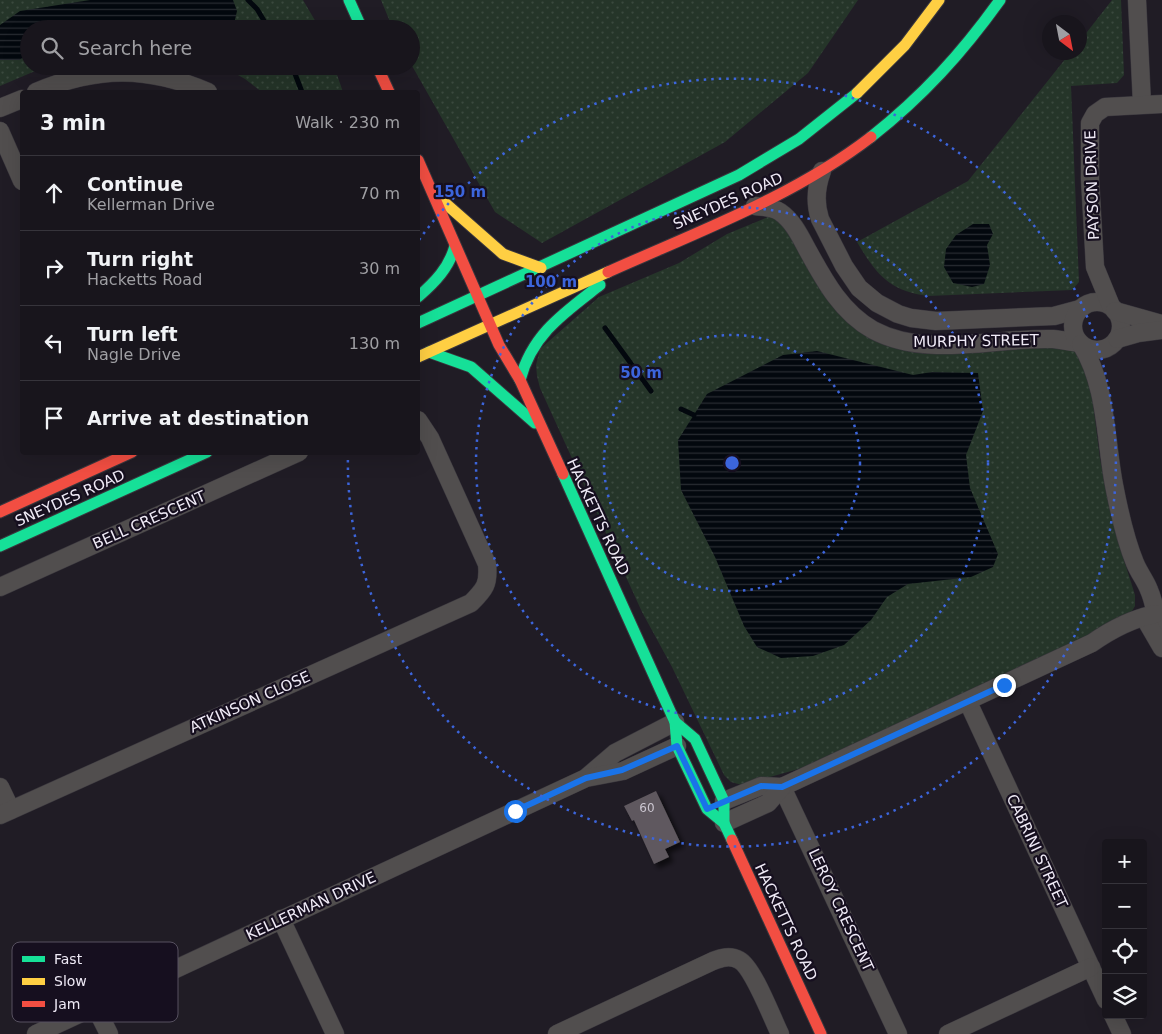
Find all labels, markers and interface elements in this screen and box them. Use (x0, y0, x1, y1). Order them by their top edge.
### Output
north arrow (1042, 15, 1087, 60)
search box (20, 20, 420, 75)
icon: search (38, 34, 66, 62)
text: Search here (78, 37, 192, 59)
text: 3 min (40, 111, 106, 135)
text: Walk · 230 m (295, 113, 400, 132)
street label: PAYSON DRIVE (1081, 130, 1103, 240)
street label: SNEYDES ROAD (670, 169, 786, 233)
text: Continue (87, 173, 183, 195)
icon: ahead (40, 179, 68, 207)
text: 150 m (434, 183, 486, 201)
text: 70 m (359, 184, 400, 203)
text: Kellerman Drive (87, 195, 215, 214)
text: Turn right (87, 248, 193, 270)
icon: right (40, 254, 68, 282)
text: 30 m (359, 259, 400, 278)
text: Hacketts Road (87, 270, 202, 289)
text: 100 m (525, 273, 577, 291)
text: Turn left (87, 323, 178, 345)
icon: left (40, 329, 68, 357)
street label: MURPHY STREET (913, 331, 1040, 351)
text: 130 m (349, 334, 400, 353)
text: Nagle Drive (87, 345, 181, 364)
text: 50 m (620, 364, 662, 382)
icon: arrive (40, 404, 68, 432)
text: Arrive at destination (87, 407, 309, 429)
centre of rings (723, 454, 741, 472)
street label: HACKETTS ROAD (563, 456, 633, 578)
street label: SNEYDES ROAD (12, 466, 128, 530)
street label: BELL CRESCENT (90, 487, 209, 553)
street label: ATKINSON CLOSE (187, 667, 313, 737)
route end (993, 674, 1016, 697)
street label: CABRINI STREET (1003, 791, 1072, 912)
route start (504, 800, 527, 823)
house number: 60 (639, 801, 655, 815)
map controls (1102, 839, 1147, 1019)
button: + (1102, 839, 1147, 884)
street label: LEROY CRESCENT (805, 846, 878, 975)
street label: HACKETTS ROAD (751, 861, 821, 983)
street label: KELLERMAN DRIVE (243, 868, 379, 944)
button: − (1102, 884, 1147, 929)
button: locate (1102, 929, 1147, 974)
legend (12, 942, 178, 1022)
text: Fast (54, 951, 83, 967)
text: Slow (54, 973, 87, 989)
button: layers (1102, 974, 1147, 1019)
text: Jam (53, 996, 80, 1012)

